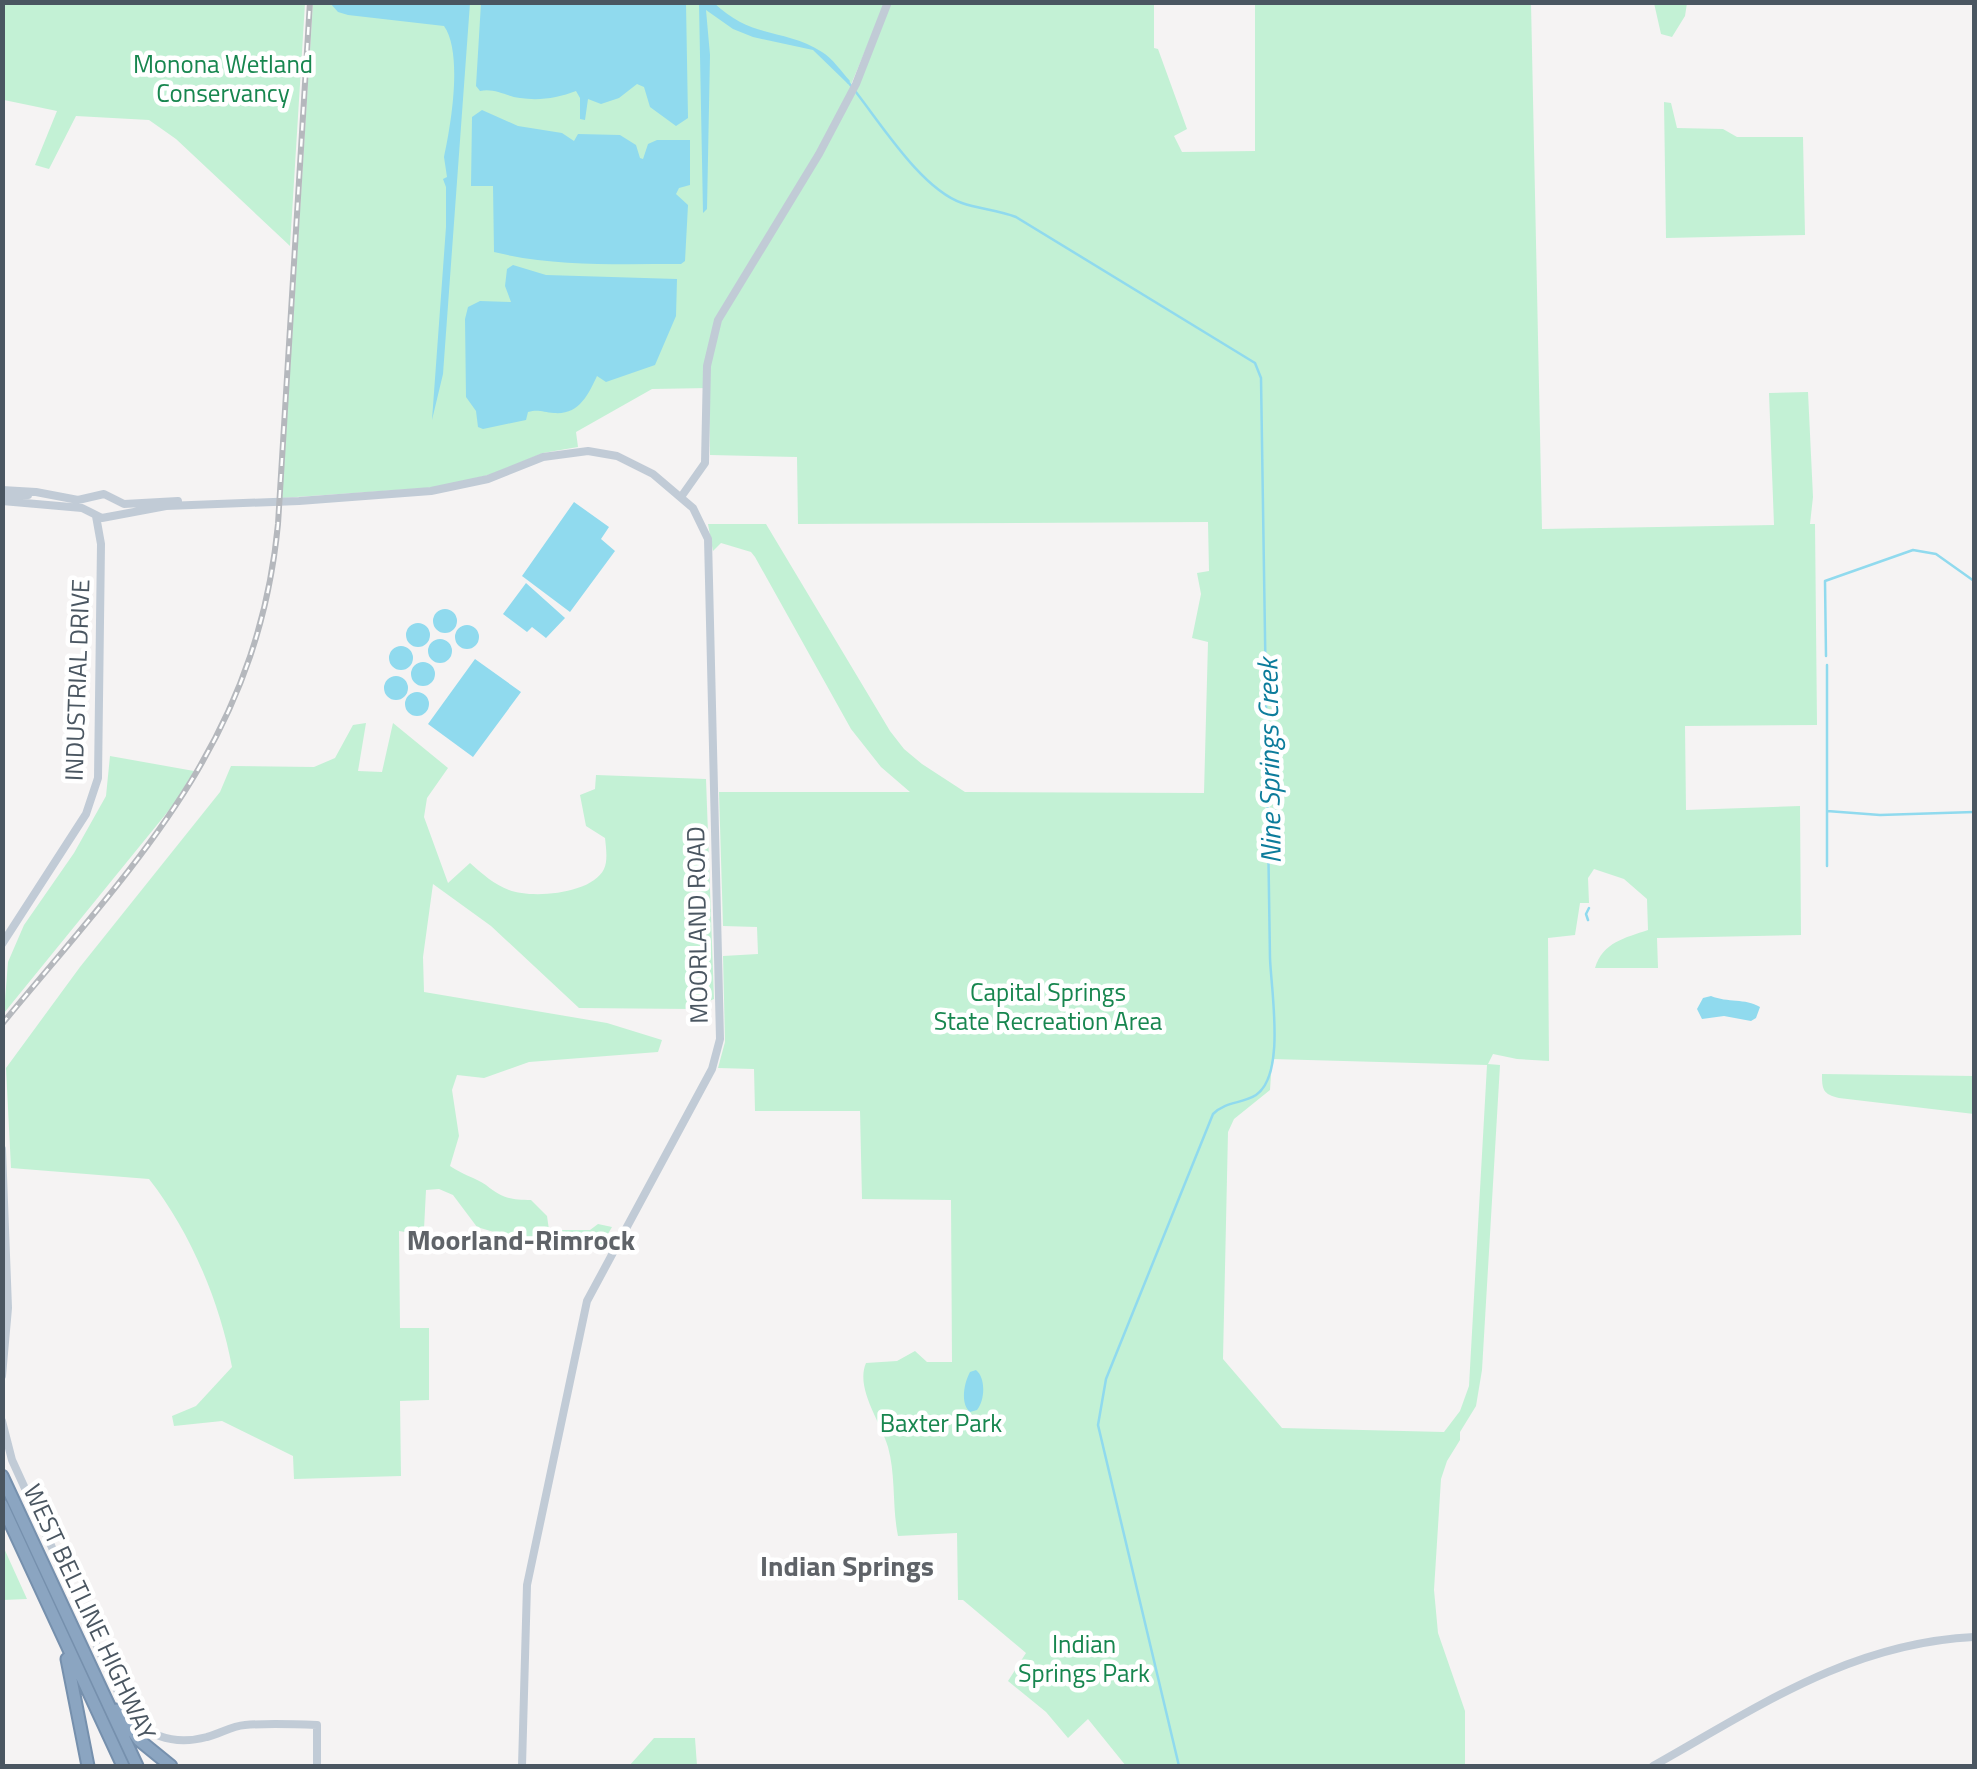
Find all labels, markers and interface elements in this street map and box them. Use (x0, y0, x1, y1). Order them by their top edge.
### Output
park label: Monona Wetland Conservancy (133, 45, 313, 112)
street label: INDUSTRIAL DRIVE (54, 578, 100, 782)
water label: Nine Springs Creek (1245, 655, 1292, 864)
street label: MOORLAND ROAD (676, 826, 718, 1024)
park label: Capital Springs State Recreation Area (934, 973, 1163, 1040)
district label: Moorland-Rimrock (407, 1218, 636, 1261)
park label: Baxter Park (880, 1404, 1002, 1442)
street label: WEST BELTLINE HIGHWAY (14, 1478, 166, 1747)
district label: Indian Springs (760, 1544, 934, 1587)
park label: Indian Springs Park (1018, 1625, 1150, 1692)

